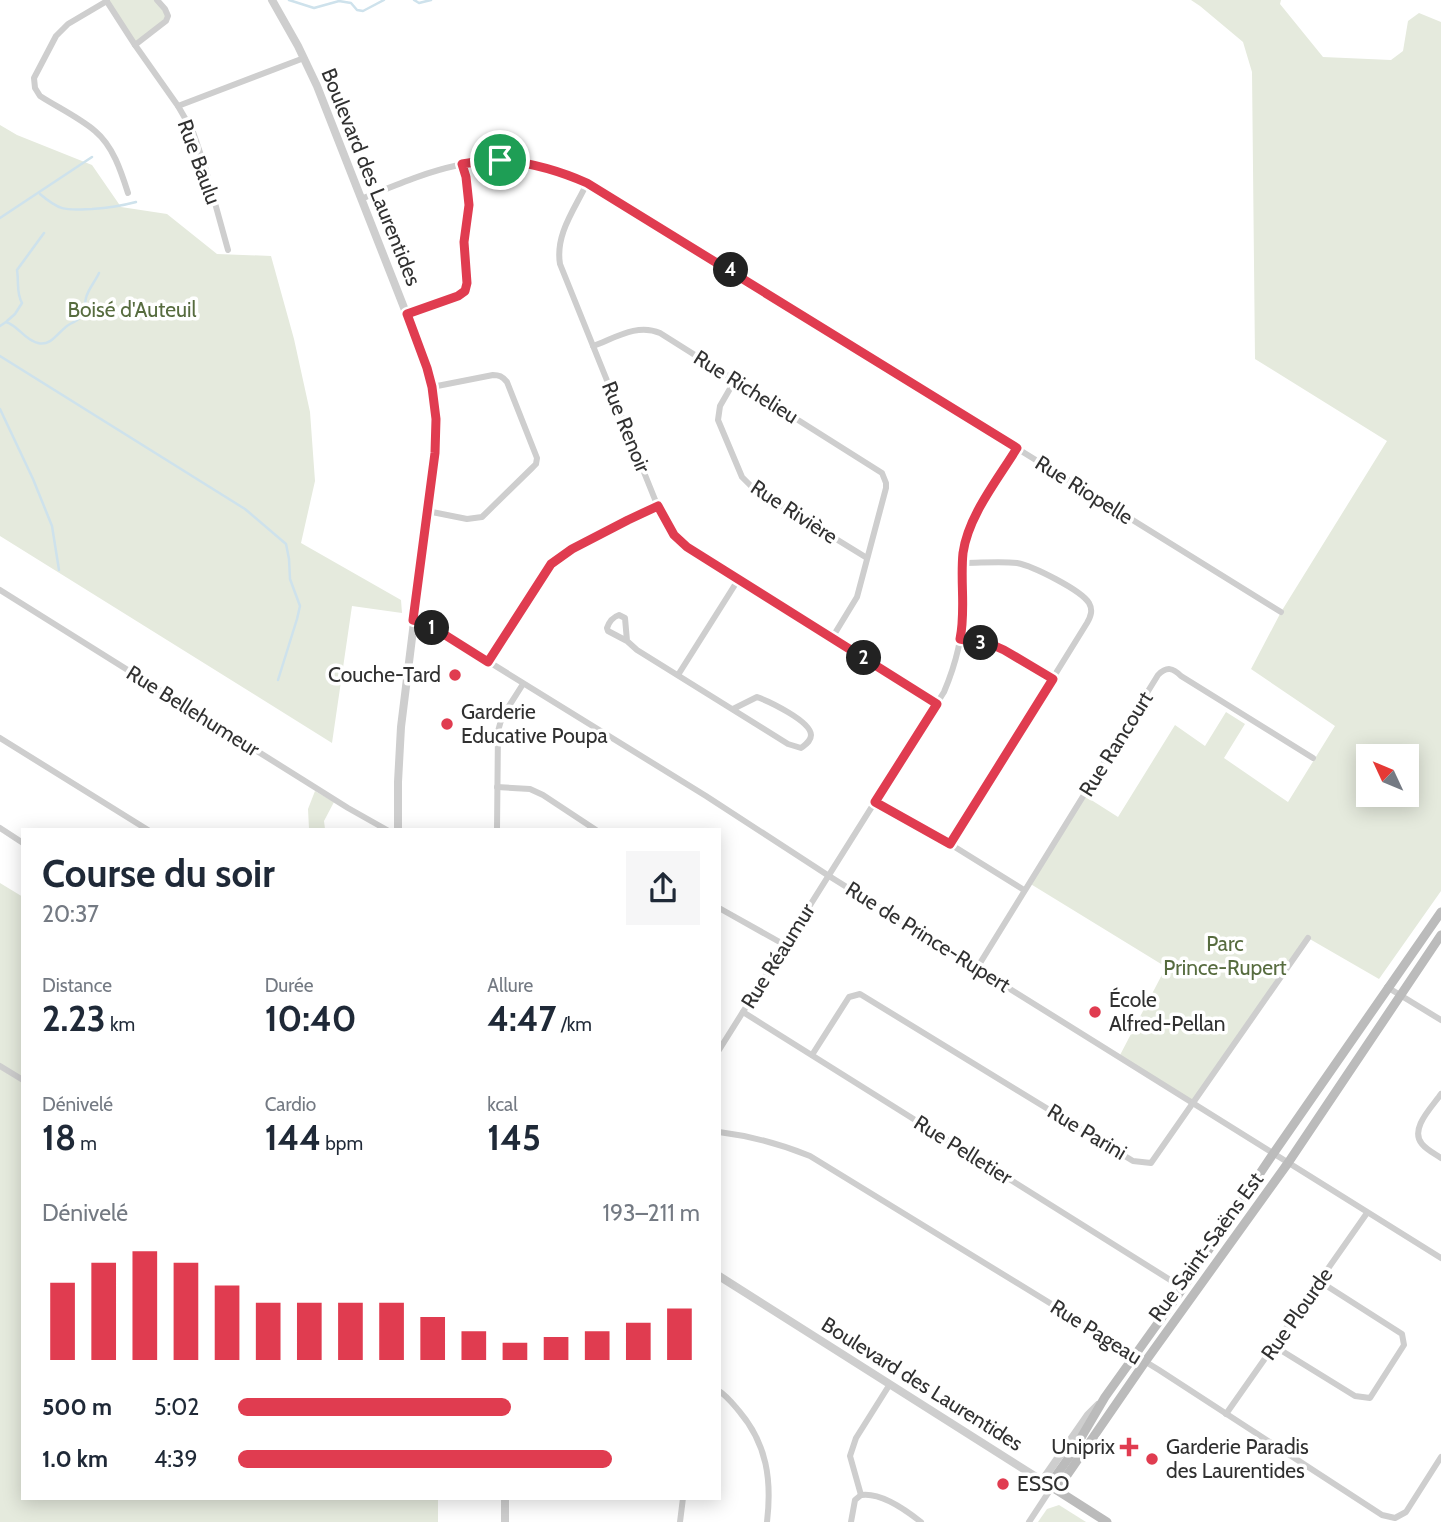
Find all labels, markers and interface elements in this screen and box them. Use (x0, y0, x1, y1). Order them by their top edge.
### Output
street label: Boulevard des Laurentides (316, 64, 427, 290)
street label: Rue Baulu (173, 116, 226, 208)
pin (470, 130, 530, 190)
icon: arrive (481, 141, 519, 179)
pin: 4 (714, 252, 748, 288)
text: 4 (725, 258, 736, 281)
park label: Boisé d'Auteuil (68, 297, 197, 322)
street label: Rue Richelieu (689, 345, 803, 429)
street label: Rue Renoir (597, 377, 656, 476)
street label: Rue Riopelle (1031, 450, 1138, 530)
street label: Rue Rivière (746, 474, 843, 549)
pin: 1 (414, 610, 450, 646)
text: 1 (428, 616, 435, 639)
pin: 3 (964, 626, 998, 660)
text: 3 (975, 631, 986, 654)
pin: 2 (846, 640, 882, 676)
text: 2 (858, 646, 869, 669)
street label: Rue Bellehumeur (122, 660, 265, 762)
place label: Couche-Tard (328, 662, 441, 687)
marker: Couche-Tard (447, 667, 463, 683)
street label: Rue Rancourt (1073, 687, 1158, 801)
place label: Garderie Educative Poupa (461, 699, 608, 748)
marker: Garderie Educative Poupa (439, 716, 455, 732)
north arrow (1356, 744, 1419, 807)
map controls (1356, 744, 1419, 807)
text: Course du soir (42, 850, 275, 897)
button: share (626, 851, 700, 925)
street label: Rue de Prince-Rupert (841, 876, 1015, 997)
street label: Rue Réaumur (735, 898, 820, 1013)
text: 20:37 (42, 900, 99, 928)
park label: Parc Prince-Rupert (1163, 931, 1287, 980)
text: Distance (42, 974, 112, 997)
text: Durée (265, 974, 314, 997)
text: Allure (487, 974, 533, 997)
place label: École Alfred-Pellan (1109, 987, 1226, 1036)
text: 2.23 (42, 997, 106, 1040)
text: 10:40 (265, 997, 357, 1040)
text: 4:47 (487, 997, 556, 1040)
marker: École Alfred-Pellan (1087, 1004, 1103, 1020)
text: km (106, 1013, 135, 1036)
text: /km (556, 1013, 592, 1036)
text: Dénivelé (42, 1093, 113, 1116)
text: Cardio (265, 1093, 316, 1116)
text: kcal (487, 1093, 518, 1116)
street label: Rue Parini (1043, 1098, 1131, 1165)
street label: Rue Pelletier (910, 1110, 1017, 1190)
text: 18 (42, 1116, 76, 1159)
text: 144 (265, 1116, 321, 1159)
text: 145 (487, 1116, 541, 1159)
text: m (76, 1132, 97, 1155)
text: bpm (321, 1132, 363, 1155)
street label: Rue Saint-Saëns Est (1143, 1167, 1268, 1326)
text: Dénivelé (42, 1199, 128, 1227)
text: 193–211 m (602, 1199, 700, 1227)
street label: Rue Plourde (1256, 1263, 1338, 1365)
street label: Rue Pageau (1046, 1294, 1147, 1369)
street label: Boulevard des Laurentides (817, 1311, 1028, 1456)
text: 500 m (42, 1393, 112, 1421)
text: 5:02 (154, 1393, 199, 1421)
place label: Uniprix (1051, 1434, 1115, 1459)
place label: Garderie Paradis des Laurentides (1166, 1434, 1309, 1483)
marker: Uniprix (1121, 1439, 1137, 1455)
text: 1.0 km (42, 1445, 108, 1473)
text: 4:39 (154, 1445, 198, 1473)
marker: Garderie Paradis des Laurentides (1144, 1451, 1160, 1467)
place label: ESSO (1017, 1471, 1069, 1496)
marker: ESSO (995, 1476, 1011, 1492)

